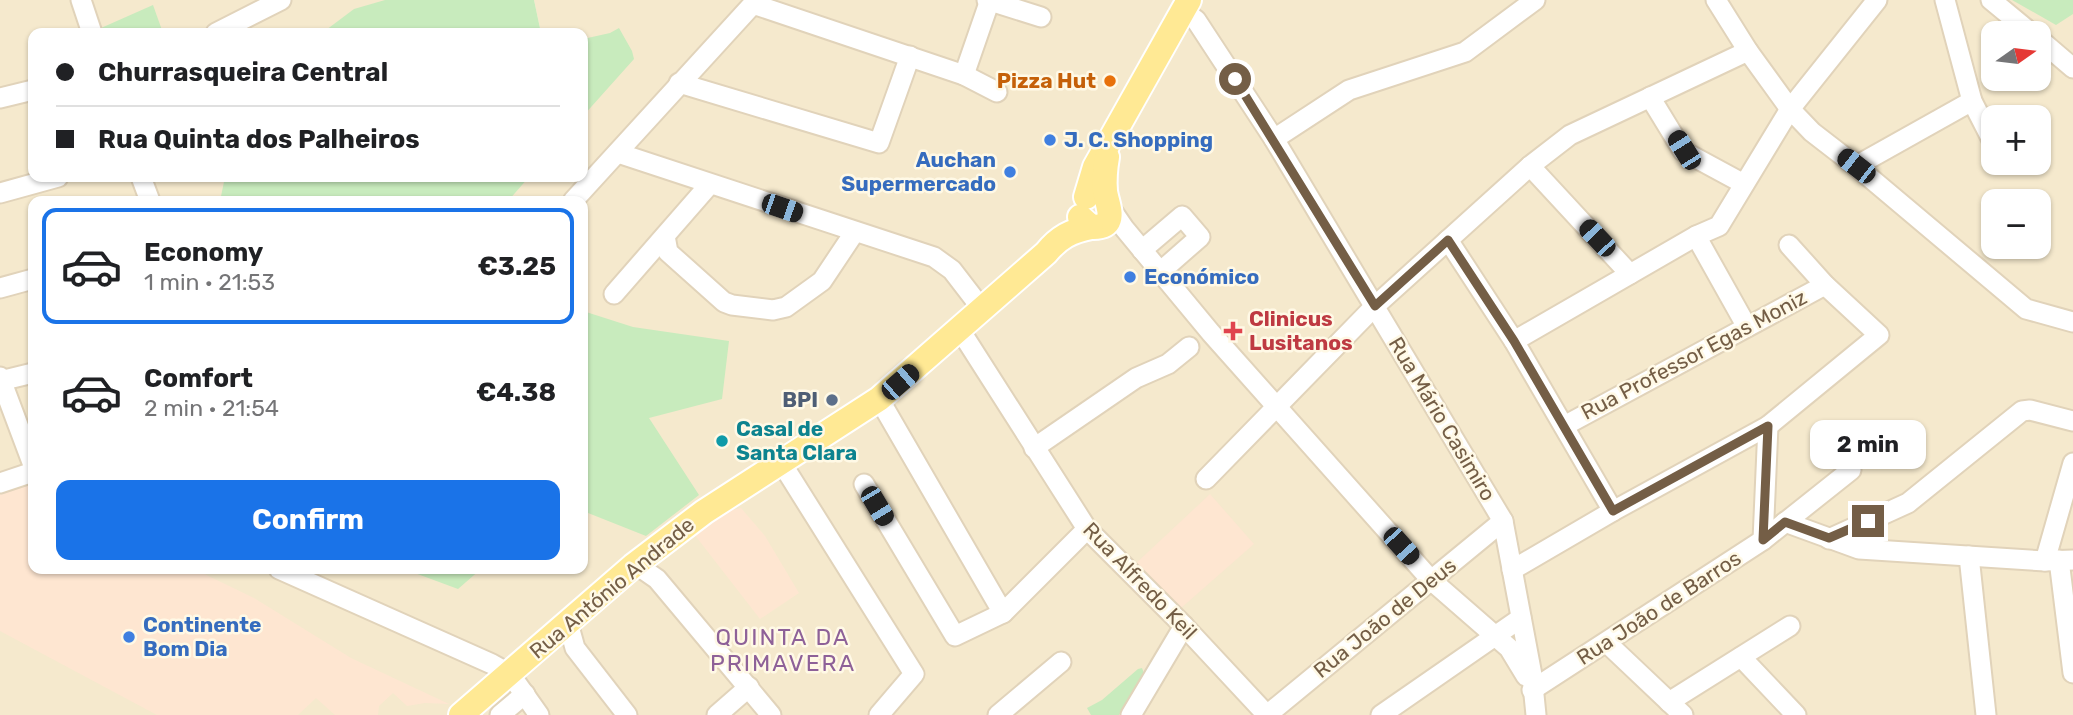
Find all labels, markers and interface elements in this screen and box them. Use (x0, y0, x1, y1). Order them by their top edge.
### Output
north arrow (1981, 21, 2051, 91)
map controls (1981, 21, 2051, 259)
text: Churrasqueira Central (98, 57, 388, 88)
route start (1219, 63, 1251, 95)
place label: Pizza Hut (997, 68, 1096, 93)
marker: Pizza Hut (1102, 73, 1118, 89)
button: + (1981, 105, 2051, 175)
text: Rua Quinta dos Palheiros (98, 124, 420, 155)
place label: J. C. Shopping (1064, 127, 1213, 152)
car (1664, 127, 1705, 173)
marker: J. C. Shopping (1042, 132, 1058, 148)
car (1833, 145, 1880, 187)
place label: Auchan Supermercado (841, 147, 996, 196)
marker: Auchan Supermercado (1002, 164, 1018, 180)
button: − (1981, 189, 2051, 259)
car (759, 191, 806, 225)
car (1575, 215, 1620, 261)
icon: car (60, 235, 123, 298)
text: Economy (144, 237, 263, 268)
text: €3.25 (477, 251, 556, 282)
place label: Económico (1144, 264, 1259, 289)
text: 1 min · 21:53 (144, 268, 275, 296)
marker: Económico (1122, 269, 1138, 285)
street label: Rua Professor Egas Moniz (1577, 284, 1811, 425)
place label: Clinicus Lusitanos (1249, 306, 1353, 355)
marker: Clinicus Lusitanos (1223, 321, 1243, 341)
street label: Rua Mário Casimiro (1384, 332, 1501, 505)
car (878, 360, 923, 404)
icon: car (60, 361, 123, 424)
text: Comfort (144, 363, 253, 394)
text: €4.38 (476, 377, 556, 408)
place label: BPI (782, 387, 818, 412)
marker: BPI (824, 392, 840, 408)
text: 2 min · 21:54 (144, 394, 279, 422)
place label: Casal de Santa Clara (736, 416, 857, 465)
callout: 2 min (1810, 420, 1926, 468)
text: 2 min (1837, 430, 1899, 458)
marker: Casal de Santa Clara (714, 433, 730, 449)
button: Confirm (56, 480, 560, 560)
car (858, 483, 897, 529)
route end (1852, 505, 1884, 537)
street label: Rua António Andrade (524, 512, 699, 664)
street label: Rua Alfredo Keil (1078, 517, 1202, 644)
car (1380, 523, 1423, 569)
street label: Rua João de Barros (1572, 545, 1746, 670)
street label: Rua João de Deus (1308, 552, 1461, 683)
place label: Continente Bom Dia (143, 612, 261, 661)
district label: QUINTA DA PRIMAVERA (710, 623, 856, 677)
marker: Continente Bom Dia (121, 629, 137, 645)

